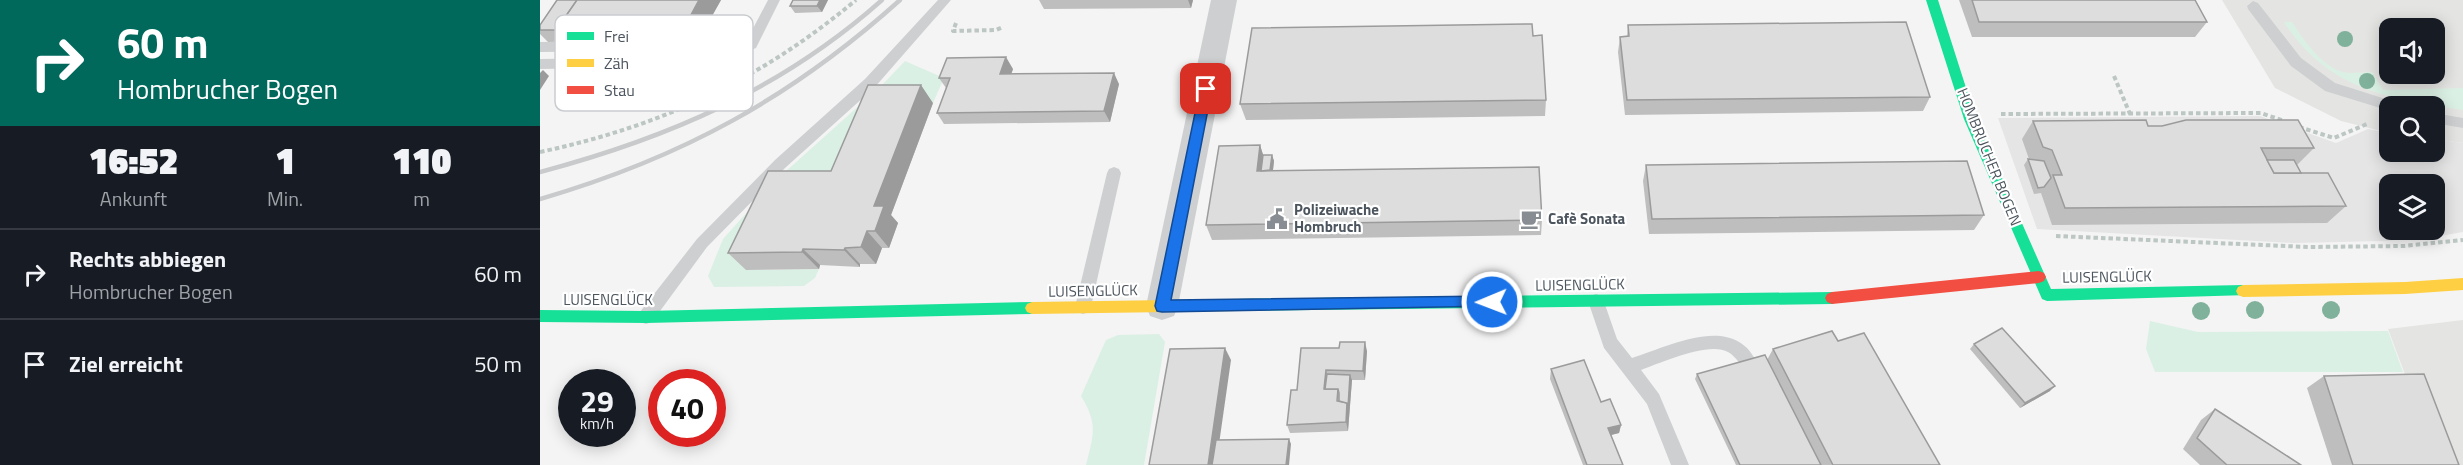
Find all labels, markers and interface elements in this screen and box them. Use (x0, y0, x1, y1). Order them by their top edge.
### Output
text: 60 m (117, 10, 209, 74)
legend (555, 15, 753, 111)
map controls (2379, 18, 2445, 240)
button: sound (2379, 18, 2445, 84)
icon: right (18, 24, 96, 102)
text: Frei (604, 24, 629, 48)
text: Zäh (604, 51, 629, 75)
pin (1180, 63, 1231, 114)
text: Hombrucher Bogen (117, 68, 338, 109)
icon: arrive (1189, 72, 1222, 105)
text: Stau (604, 78, 635, 102)
street label: HOMBRUCHER BOGEN (1951, 84, 2028, 229)
button: search (2379, 96, 2445, 162)
text: 16:52 (89, 133, 178, 188)
text: 1 (275, 133, 295, 188)
text: 110 (392, 133, 451, 188)
button: layers (2379, 174, 2445, 240)
text: Ankunft (100, 183, 167, 214)
text: Min. (267, 183, 303, 214)
text: m (413, 183, 430, 214)
place label: Polizeiwache Hombruch (1294, 198, 1379, 238)
public building icon: Polizeiwache Hombruch (1265, 207, 1289, 231)
cafe icon: Cafè Sonata (1519, 207, 1543, 231)
place label: Cafè Sonata (1548, 207, 1626, 230)
text: Rechts abbiegen (69, 242, 226, 276)
text: 60 m (474, 257, 522, 291)
icon: right (18, 258, 51, 291)
street label: LUISENGLÜCK (2062, 264, 2152, 289)
position arrow (1460, 270, 1524, 334)
street label: LUISENGLÜCK (1535, 272, 1625, 297)
text: Hombrucher Bogen (69, 276, 233, 307)
street label: LUISENGLÜCK (1048, 278, 1138, 303)
street label: LUISENGLÜCK (563, 288, 653, 311)
text: Ziel erreicht (69, 347, 183, 381)
text: 50 m (474, 347, 522, 381)
icon: arrive (18, 348, 51, 381)
speed limit sign: 40 (648, 369, 726, 447)
text: 29 (580, 378, 614, 424)
text: km/h (580, 412, 614, 435)

